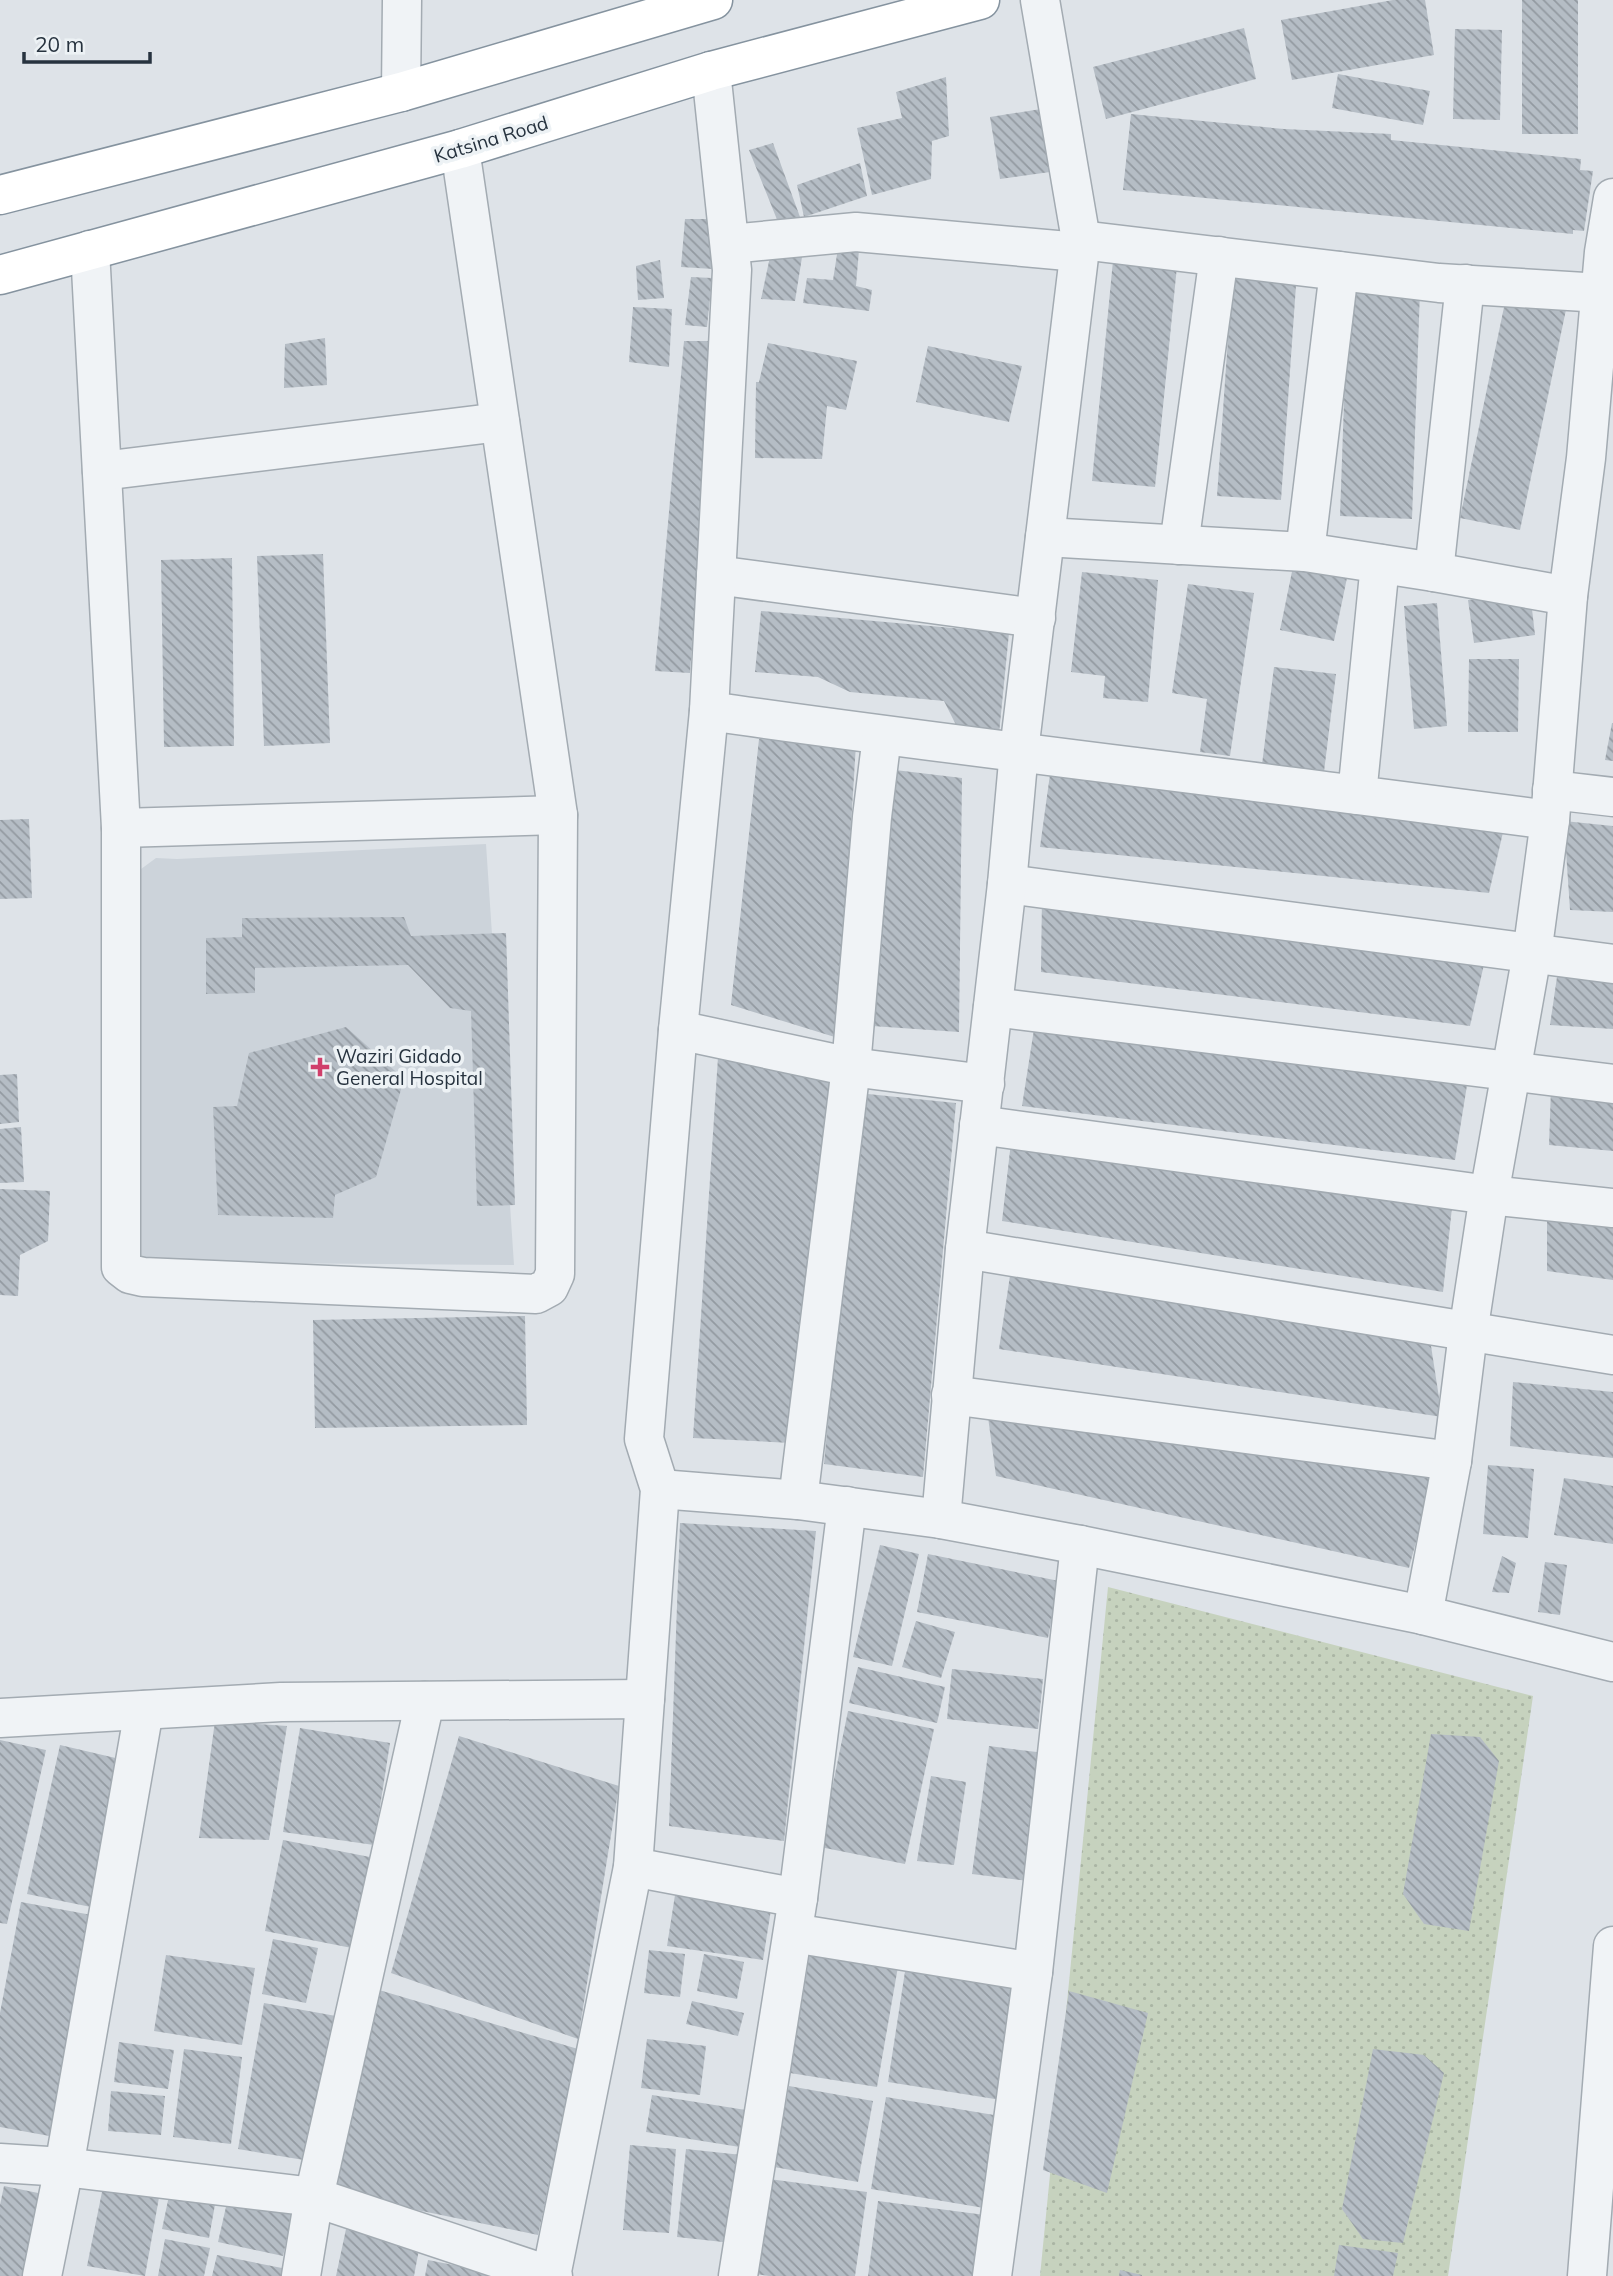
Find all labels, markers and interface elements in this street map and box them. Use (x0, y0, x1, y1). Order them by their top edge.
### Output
scale bar (24, 21, 150, 65)
text: 20 m (35, 31, 84, 57)
street label: Katsina Road (431, 110, 551, 168)
place label: Waziri Gidado General Hospital (336, 1044, 483, 1090)
marker: Waziri Gidado General Hospital (310, 1057, 330, 1077)

